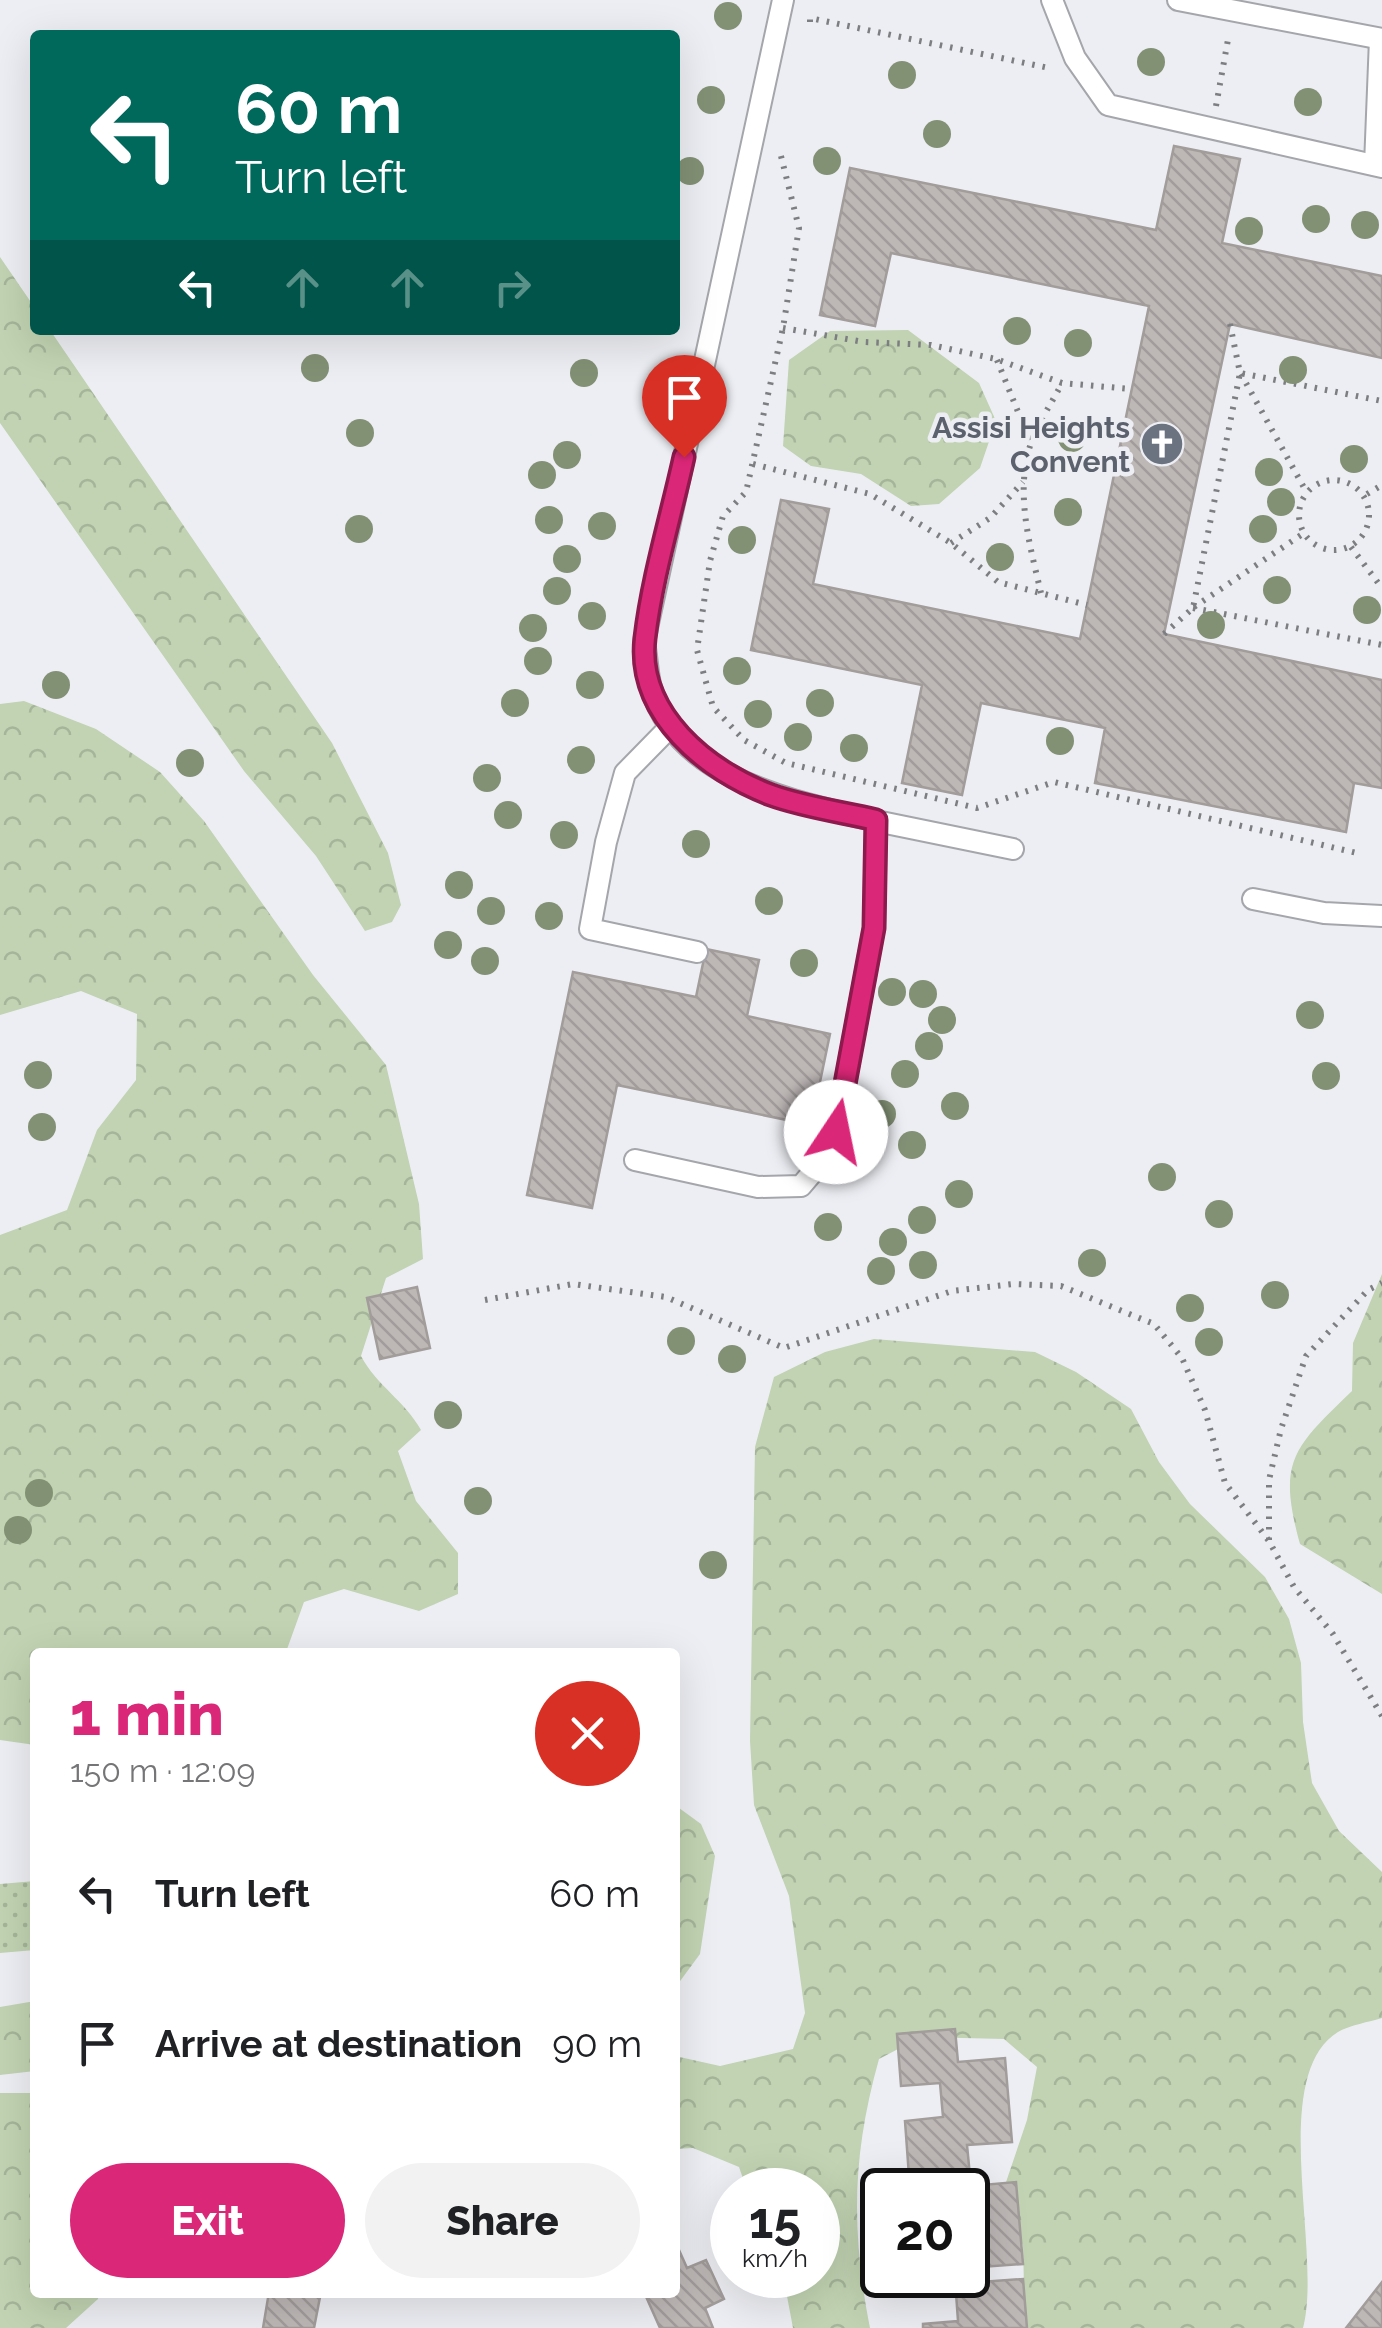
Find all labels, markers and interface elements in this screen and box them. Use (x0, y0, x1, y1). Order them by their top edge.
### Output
text: 60 m (235, 67, 402, 149)
icon: left (70, 70, 200, 200)
text: Turn left (235, 151, 407, 204)
icon: left (170, 260, 225, 315)
icon: ahead (275, 260, 330, 315)
icon: ahead (380, 260, 435, 315)
icon: right (485, 260, 540, 315)
pin (642, 355, 727, 458)
icon: arrive (657, 370, 712, 425)
place label: Assisi Heights Convent (932, 410, 1130, 479)
church icon: Assisi Heights Convent (1139, 421, 1185, 467)
position arrow (784, 1080, 888, 1184)
text: 1 min (70, 1679, 224, 1749)
button: close (535, 1681, 640, 1786)
text: 150 m · 12:09 (70, 1752, 255, 1789)
icon: left (70, 1866, 125, 1921)
text: Turn left (155, 1871, 310, 1916)
text: 60 m (549, 1871, 640, 1916)
icon: arrive (70, 2016, 125, 2071)
text: Arrive at destination (155, 2021, 522, 2066)
text: 90 m (552, 2021, 642, 2066)
button: Exit (70, 2163, 345, 2278)
button: Share (365, 2163, 640, 2278)
speed limit sign: 20 (860, 2168, 990, 2298)
text: 15 (749, 2191, 801, 2250)
text: km/h (742, 2243, 808, 2273)

